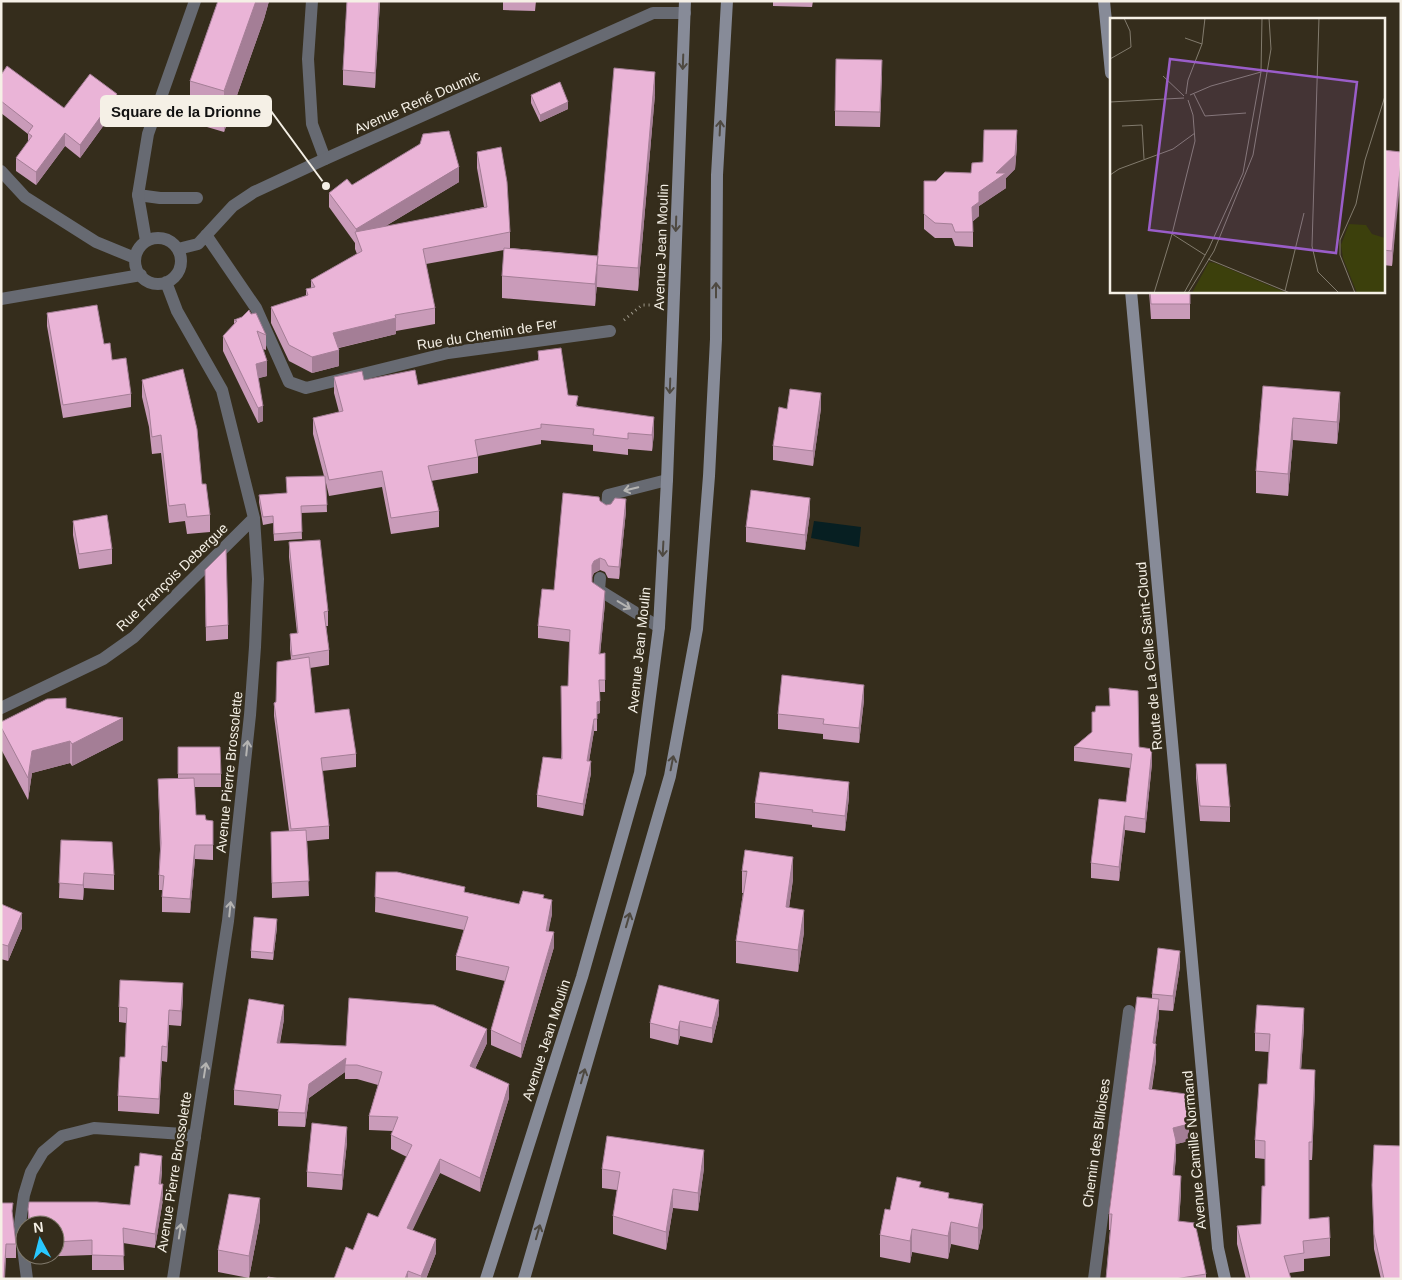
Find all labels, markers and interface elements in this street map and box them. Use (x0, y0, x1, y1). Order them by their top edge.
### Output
inset map (1110, 18, 1384, 292)
one-way arrow (678, 53, 688, 69)
street label: Avenue René Doumic (352, 67, 482, 137)
callout: Square de la Drionne (101, 96, 271, 126)
text: Square de la Drionne (111, 103, 261, 120)
one-way arrow (715, 120, 724, 136)
street label: Avenue Jean Moulin (651, 183, 671, 311)
one-way arrow (672, 216, 681, 232)
one-way arrow (711, 282, 721, 298)
street label: Rue du Chemin de Fer (416, 315, 559, 353)
one-way arrow (666, 378, 675, 394)
one-way arrow (623, 485, 639, 494)
street label: Rue François Debergue (113, 519, 231, 634)
one-way arrow (659, 540, 668, 556)
street label: Route de La Celle Saint-Cloud (1133, 561, 1165, 751)
street label: Avenue Jean Moulin (624, 586, 654, 714)
one-way arrow (616, 601, 630, 611)
street label: Avenue Pierre Brossolette (213, 690, 245, 854)
one-way arrow (242, 740, 251, 756)
one-way arrow (668, 756, 677, 772)
one-way arrow (225, 902, 234, 918)
one-way arrow (624, 912, 634, 928)
street label: Avenue Jean Moulin (519, 977, 573, 1103)
one-way arrow (200, 1062, 210, 1078)
one-way arrow (579, 1068, 588, 1084)
street label: Avenue Camille Normand (1179, 1070, 1209, 1230)
street label: Chemin des Billoises (1079, 1078, 1113, 1208)
street label: Avenue Pierre Brossolette (153, 1090, 195, 1253)
north arrow (15, 1215, 65, 1265)
text: N (32, 1219, 44, 1236)
one-way arrow (175, 1223, 185, 1239)
one-way arrow (533, 1224, 543, 1240)

